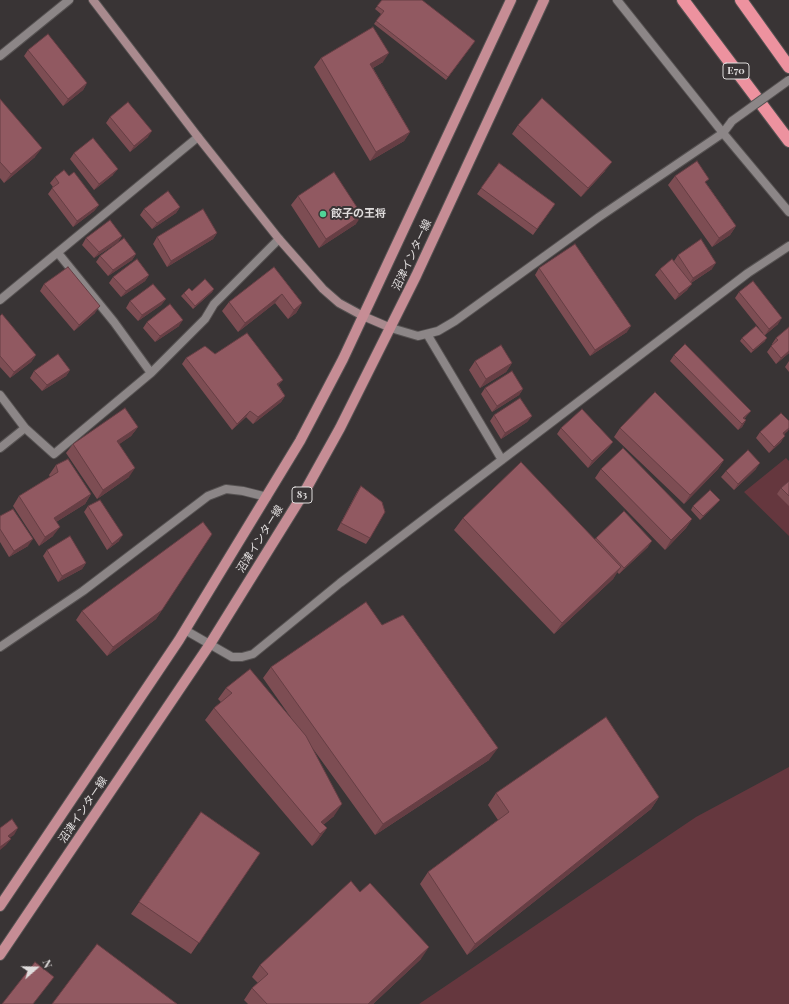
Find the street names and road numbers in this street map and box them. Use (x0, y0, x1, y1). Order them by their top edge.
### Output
road number: E70 (723, 63, 749, 79)
street label: 沼津インター線 (390, 217, 434, 293)
road number: 83 (292, 487, 312, 503)
street label: 沼津インター線 (234, 503, 286, 575)
street label: 沼津インター線 (56, 774, 110, 846)

